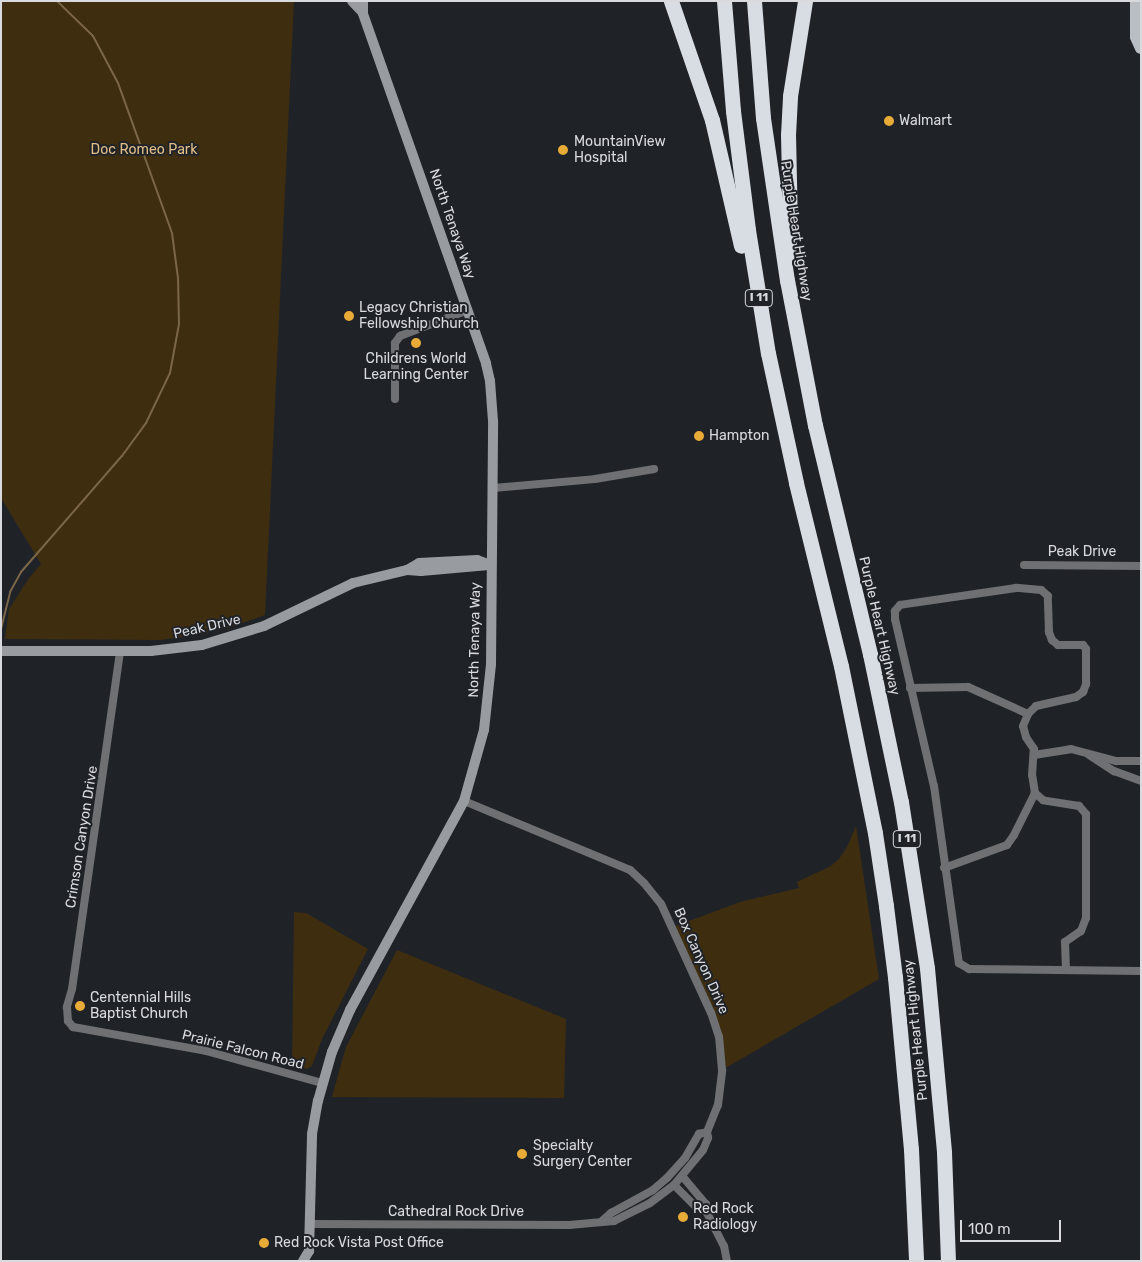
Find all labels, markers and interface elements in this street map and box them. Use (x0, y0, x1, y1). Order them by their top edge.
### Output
place label: Walmart (899, 113, 952, 129)
marker: Walmart (883, 115, 895, 127)
place label: MountainView Hospital (574, 134, 666, 166)
park label: Doc Romeo Park (91, 142, 197, 158)
marker: MountainView Hospital (556, 143, 570, 157)
street label: Purple Heart Highway (777, 160, 815, 302)
street label: North Tenaya Way (425, 166, 479, 282)
road number: I 11 (744, 288, 774, 308)
place label: Legacy Christian Fellowship Church (359, 300, 479, 332)
marker: Legacy Christian Fellowship Church (343, 310, 355, 322)
marker: Childrens World Learning Center (410, 337, 422, 349)
place label: Childrens World Learning Center (364, 351, 468, 384)
place label: Hampton (709, 428, 769, 444)
marker: Hampton (693, 430, 705, 442)
street label: Peak Drive (1048, 544, 1116, 560)
street label: Purple Heart Highway (855, 555, 903, 697)
street label: North Tenaya Way (466, 582, 484, 698)
street label: Peak Drive (172, 611, 242, 643)
street label: Crimson Canyon Drive (62, 765, 102, 909)
road number: I 11 (892, 830, 922, 849)
street label: Box Canyon Drive (670, 905, 732, 1017)
street label: Purple Heart Highway (900, 958, 932, 1102)
place label: Centennial Hills Baptist Church (90, 990, 191, 1022)
marker: Centennial Hills Baptist Church (74, 1000, 86, 1012)
street label: Prairie Falcon Road (180, 1027, 306, 1073)
place label: Specialty Surgery Center (533, 1138, 632, 1170)
marker: Specialty Surgery Center (515, 1147, 529, 1161)
place label: Red Rock Radiology (693, 1201, 757, 1234)
street label: Cathedral Rock Drive (388, 1204, 524, 1220)
scale bar (962, 1210, 1063, 1242)
marker: Red Rock Radiology (677, 1211, 689, 1223)
text: 100 m (968, 1220, 1010, 1238)
place label: Red Rock Vista Post Office (274, 1235, 444, 1251)
marker: Red Rock Vista Post Office (258, 1237, 270, 1249)

